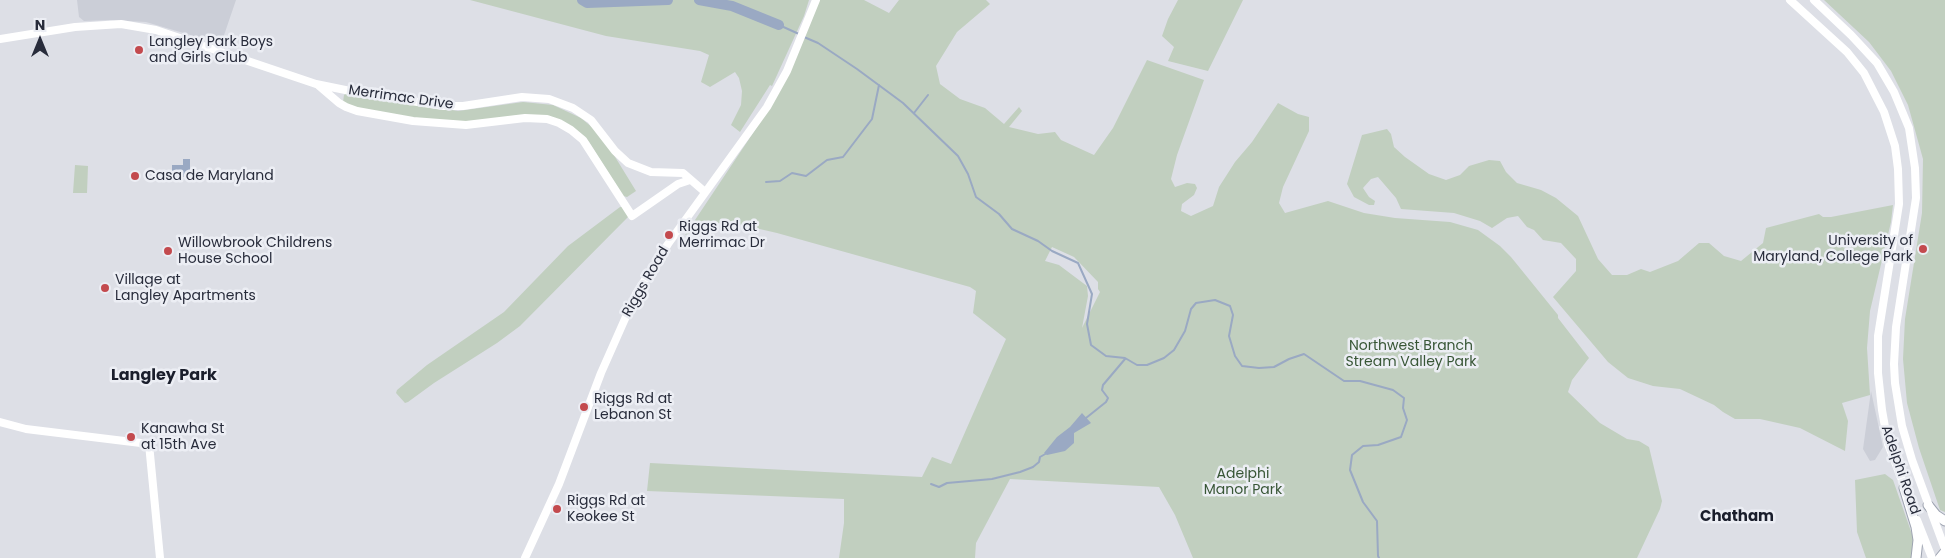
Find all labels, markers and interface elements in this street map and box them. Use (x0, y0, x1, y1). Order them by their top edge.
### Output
north arrow (15, 15, 65, 65)
text: N (35, 15, 45, 35)
place label: Langley Park Boys and Girls Club (149, 34, 273, 66)
marker: Langley Park Boys and Girls Club (133, 44, 145, 56)
street label: Merrimac Drive (347, 82, 455, 114)
place label: Casa de Maryland (145, 168, 274, 184)
marker: Casa de Maryland (129, 170, 141, 182)
place label: Riggs Rd at Merrimac Dr (679, 219, 765, 252)
marker: Riggs Rd at Merrimac Dr (663, 229, 675, 241)
place label: University of Maryland, College Park (1753, 233, 1913, 266)
place label: Willowbrook Childrens House School (178, 235, 332, 268)
marker: University of Maryland, College Park (1917, 243, 1929, 255)
street label: Riggs Road (619, 244, 673, 320)
marker: Willowbrook Childrens House School (162, 245, 174, 257)
place label: Village at Langley Apartments (115, 272, 256, 304)
marker: Village at Langley Apartments (99, 282, 111, 294)
park label: Northwest Branch Stream Valley Park (1346, 338, 1476, 371)
district label: Langley Park (111, 366, 217, 386)
place label: Riggs Rd at Lebanon St (594, 391, 672, 424)
marker: Riggs Rd at Lebanon St (578, 401, 590, 413)
place label: Kanawha St at 15th Ave (141, 421, 224, 454)
street label: Adelphi Road (1877, 423, 1923, 517)
marker: Kanawha St at 15th Ave (125, 431, 137, 443)
park label: Adelphi Manor Park (1204, 466, 1282, 498)
place label: Riggs Rd at Keokee St (567, 493, 645, 526)
marker: Riggs Rd at Keokee St (551, 503, 563, 515)
district label: Chatham (1700, 508, 1774, 526)

